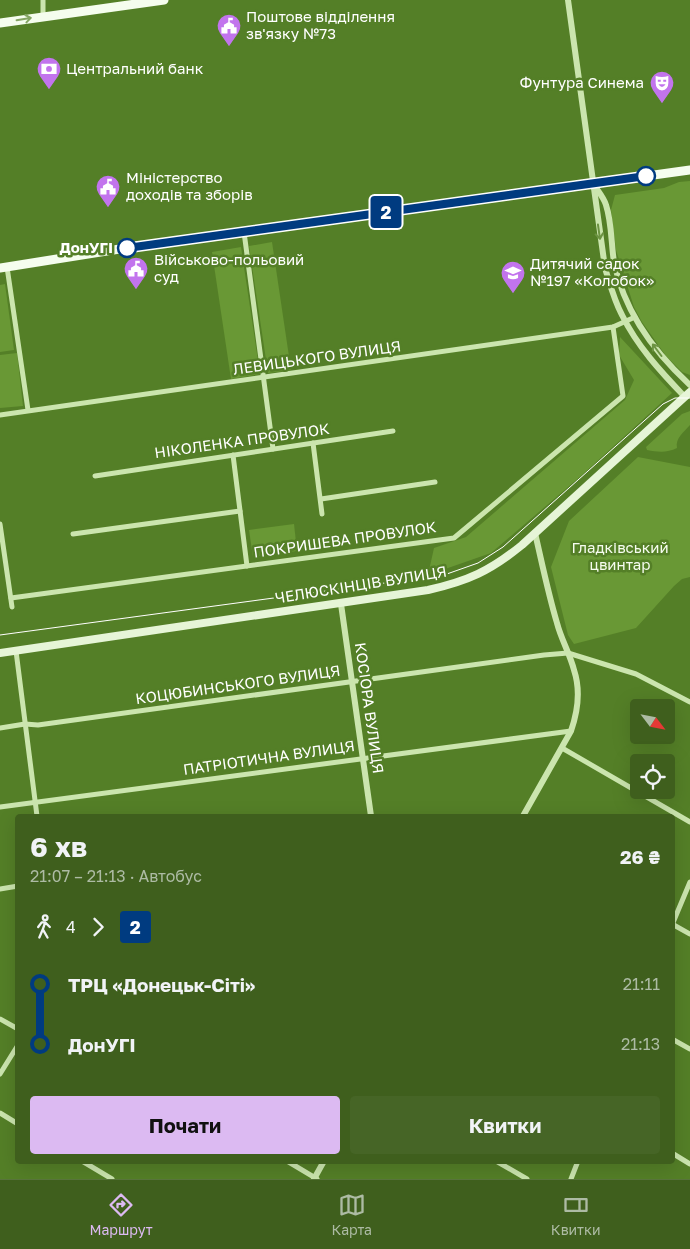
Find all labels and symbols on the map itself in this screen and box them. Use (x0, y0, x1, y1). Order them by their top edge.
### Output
place label: Поштове відділення зв'язку №73 (246, 7, 395, 42)
public building icon: Поштове відділення зв'язку №73 (216, 13, 242, 47)
one-way arrow (15, 14, 31, 24)
bank icon: Центральний банк (36, 56, 62, 90)
place label: Центральний банк (66, 59, 204, 77)
theatre icon: Фунтура Синема (649, 70, 675, 104)
place label: Фунтура Синема (520, 73, 644, 91)
unlabelled marker (636, 166, 656, 186)
place label: Міністерство доходів та зборів (126, 168, 253, 203)
public building icon: Міністерство доходів та зборів (95, 174, 121, 208)
line badge: 2 (370, 196, 402, 228)
one-way arrow (595, 224, 605, 240)
place label: ДонУГІ (59, 238, 113, 256)
marker: ДонУГІ (117, 238, 137, 258)
place label: Військово-польовий суд (154, 250, 304, 285)
place label: Дитячий садок №197 «Колобок» (530, 254, 654, 289)
public building icon: Військово-польовий суд (123, 256, 149, 290)
school or university icon: Дитячий садок №197 «Колобок» (500, 260, 526, 294)
street label: ЛЕВИЦЬКОГО ВУЛИЦЯ (232, 336, 402, 378)
one-way arrow (651, 344, 662, 357)
street label: НІКОЛЕНКА ПРОВУЛОК (153, 419, 331, 461)
street label: ПОКРИШЕВА ПРОВУЛОК (252, 517, 438, 561)
park label: Гладківський цвинтар (571, 538, 669, 573)
street label: ЧЕЛЮСКІНЦІВ ВУЛИЦЯ (274, 562, 448, 606)
street label: КОСІОРА ВУЛИЦЯ (352, 641, 388, 775)
street label: КОЦЮБИНСЬКОГО ВУЛИЦЯ (134, 661, 341, 707)
north arrow (630, 699, 675, 744)
street label: ПАТРІОТИЧНА ВУЛИЦЯ (182, 736, 356, 778)

